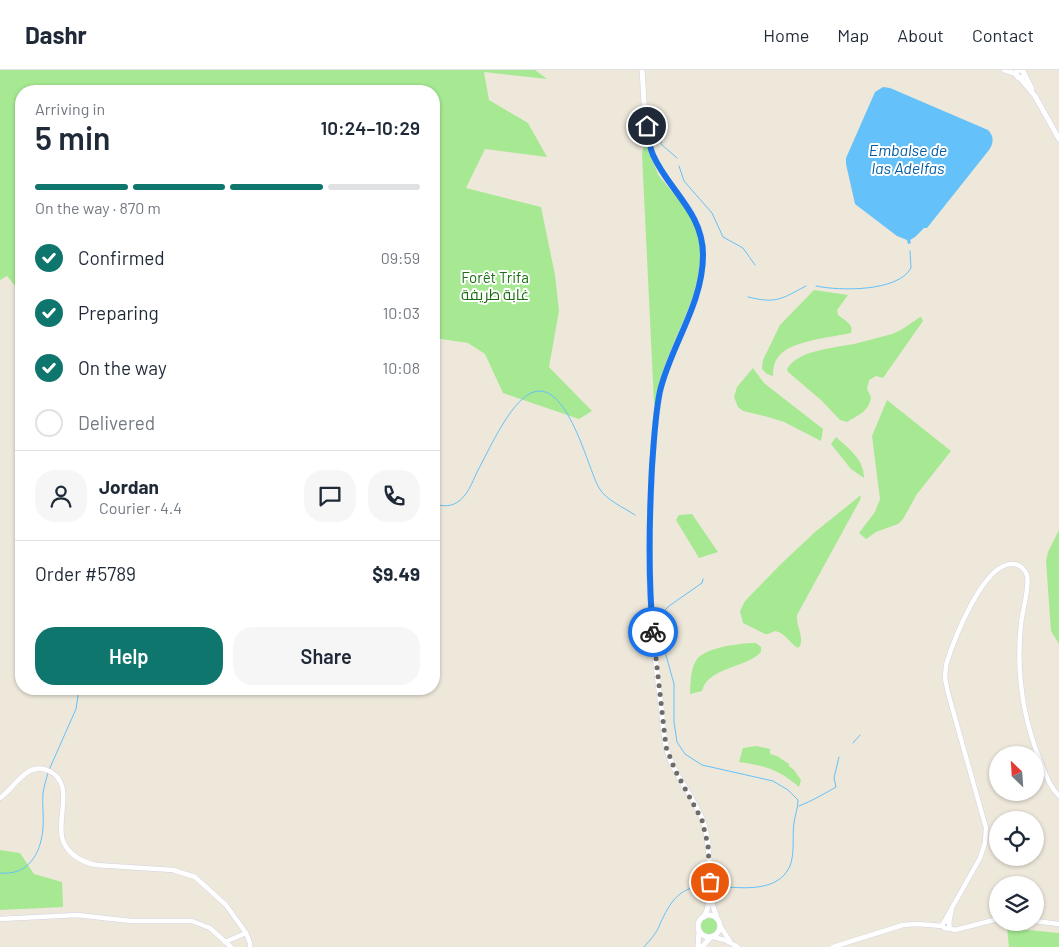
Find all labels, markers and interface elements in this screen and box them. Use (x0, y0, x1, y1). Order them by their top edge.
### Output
text: Dashr (25, 20, 87, 49)
text: Home (763, 24, 809, 46)
text: Map (837, 24, 869, 46)
text: About (897, 24, 944, 46)
text: Contact (972, 24, 1034, 46)
text: Arriving in (35, 99, 105, 118)
pin (626, 105, 668, 147)
icon: home (633, 112, 661, 140)
text: 10:24–10:29 (321, 116, 420, 139)
text: 5 min (35, 118, 110, 156)
water label: Embalse de las Adelfas (869, 140, 947, 177)
text: On the way · 870 m (35, 198, 161, 217)
icon: check (35, 244, 63, 272)
text: Confirmed (78, 246, 165, 269)
text: 09:59 (381, 248, 420, 267)
park label: Forêt Trifa غابة طريفة (461, 268, 529, 304)
icon: check (35, 299, 63, 327)
text: Preparing (78, 301, 159, 324)
text: 10:03 (383, 303, 420, 322)
icon: check (35, 354, 63, 382)
text: On the way (78, 356, 167, 379)
text: 10:08 (383, 358, 420, 377)
text: Delivered (78, 411, 155, 434)
button: person (35, 470, 87, 522)
button: chat (304, 470, 356, 522)
button: phone (368, 470, 420, 522)
text: Jordan (99, 475, 159, 498)
text: Courier · 4.4 (99, 498, 182, 517)
text: Order #5789 (35, 562, 136, 585)
text: $9.49 (372, 562, 420, 585)
courier (628, 607, 678, 657)
icon: bike (639, 618, 667, 646)
button: Help (35, 627, 223, 685)
button: Share (233, 627, 420, 685)
north arrow (989, 746, 1044, 801)
map controls (989, 746, 1044, 931)
button: locate (989, 811, 1044, 866)
pin (689, 861, 731, 903)
icon: bag (696, 868, 724, 896)
button: layers (989, 876, 1044, 931)

